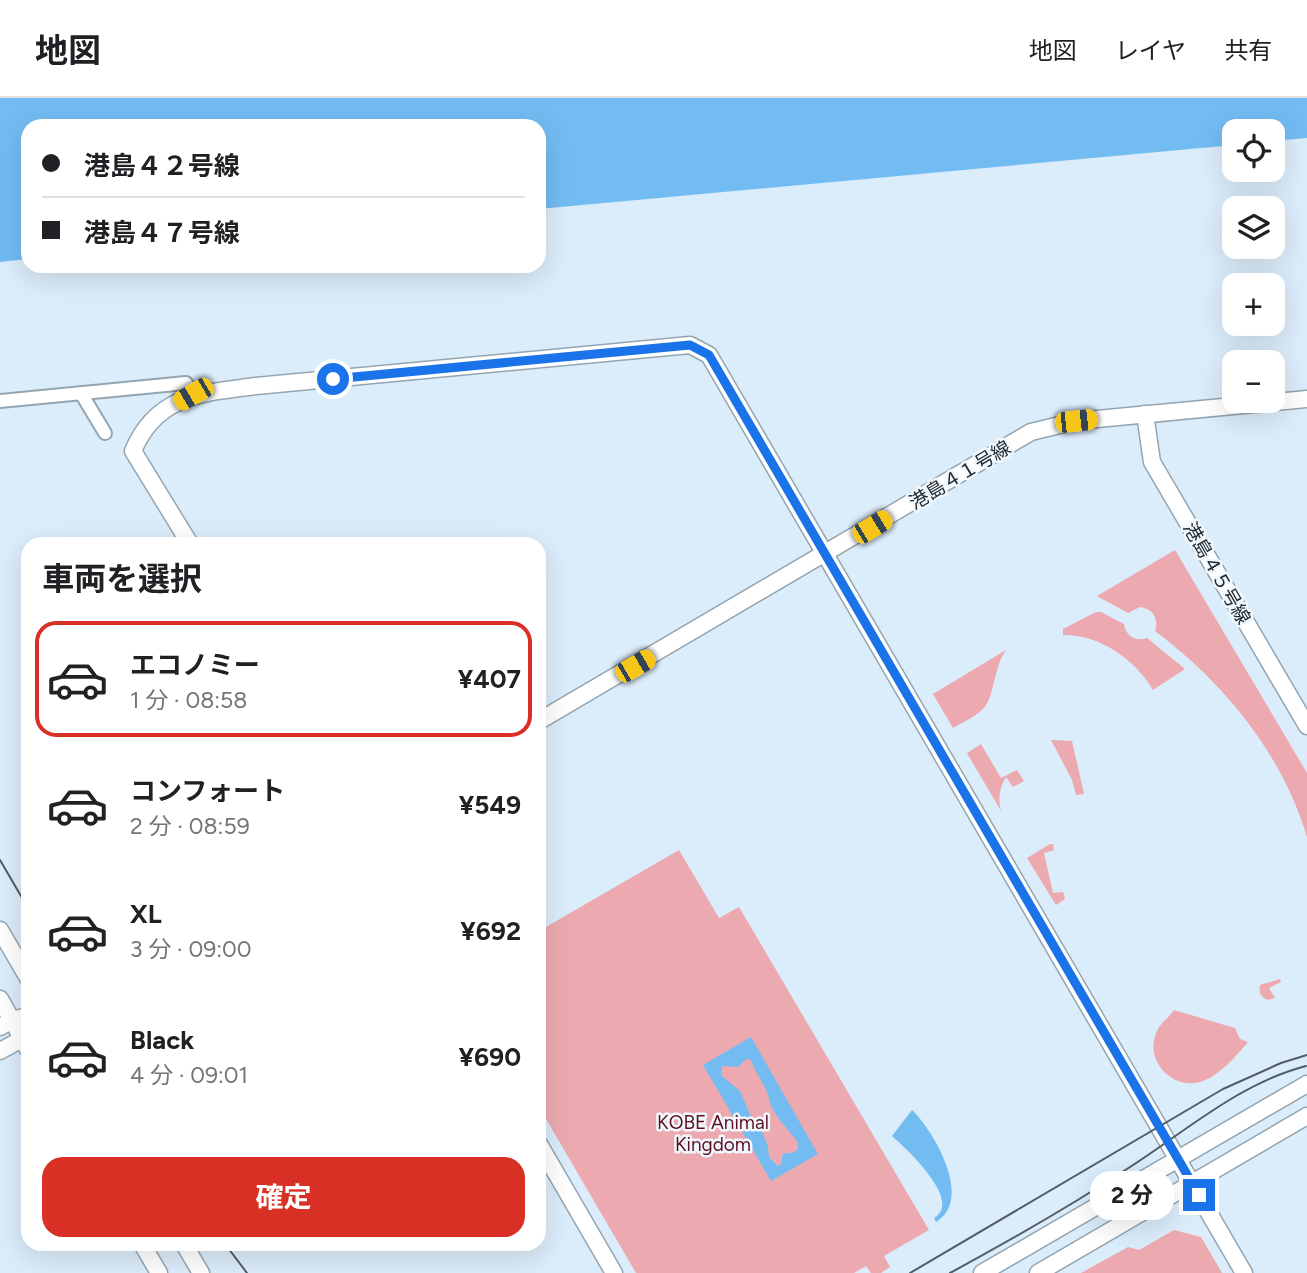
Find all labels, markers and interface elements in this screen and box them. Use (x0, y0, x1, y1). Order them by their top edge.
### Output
text: 地図 (35, 31, 101, 70)
text: 地図 (1029, 36, 1077, 65)
text: レイヤ (1115, 36, 1186, 65)
text: 共有 (1224, 36, 1272, 65)
map controls (1222, 119, 1285, 413)
button: locate (1222, 119, 1285, 182)
text: 港島４２号線 (84, 150, 240, 182)
button: layers (1222, 196, 1285, 259)
text: 港島４７号線 (84, 217, 240, 249)
button: + (1222, 273, 1285, 336)
button: − (1222, 350, 1285, 413)
route start (317, 363, 349, 395)
car (170, 374, 217, 414)
car (1055, 408, 1098, 434)
street label: 港島４１号線 (905, 436, 1015, 514)
car (849, 507, 896, 547)
street label: 港島４５号線 (1179, 518, 1255, 628)
text: 車両を選択 (42, 560, 202, 598)
car (612, 646, 659, 686)
icon: car (46, 648, 109, 711)
text: エコノミー (130, 649, 260, 681)
text: ¥407 (458, 663, 521, 695)
text: 1 分 · 08:58 (130, 686, 247, 714)
icon: car (46, 774, 109, 837)
text: コンフォート (130, 775, 285, 807)
text: ¥549 (459, 789, 521, 821)
text: 2 分 · 08:59 (130, 812, 250, 840)
text: XL (130, 898, 162, 930)
icon: car (46, 900, 109, 963)
text: ¥692 (460, 915, 521, 947)
text: 3 分 · 09:00 (130, 935, 251, 963)
text: Black (130, 1024, 194, 1056)
icon: car (46, 1026, 109, 1089)
text: ¥690 (458, 1041, 521, 1073)
text: 4 分 · 09:01 (130, 1061, 248, 1089)
park label: KOBE Animal Kingdom (657, 1111, 769, 1156)
button: 確定 (42, 1157, 525, 1237)
callout: 2 分 (1090, 1170, 1174, 1220)
route end (1183, 1179, 1215, 1211)
text: 2 分 (1111, 1181, 1153, 1209)

